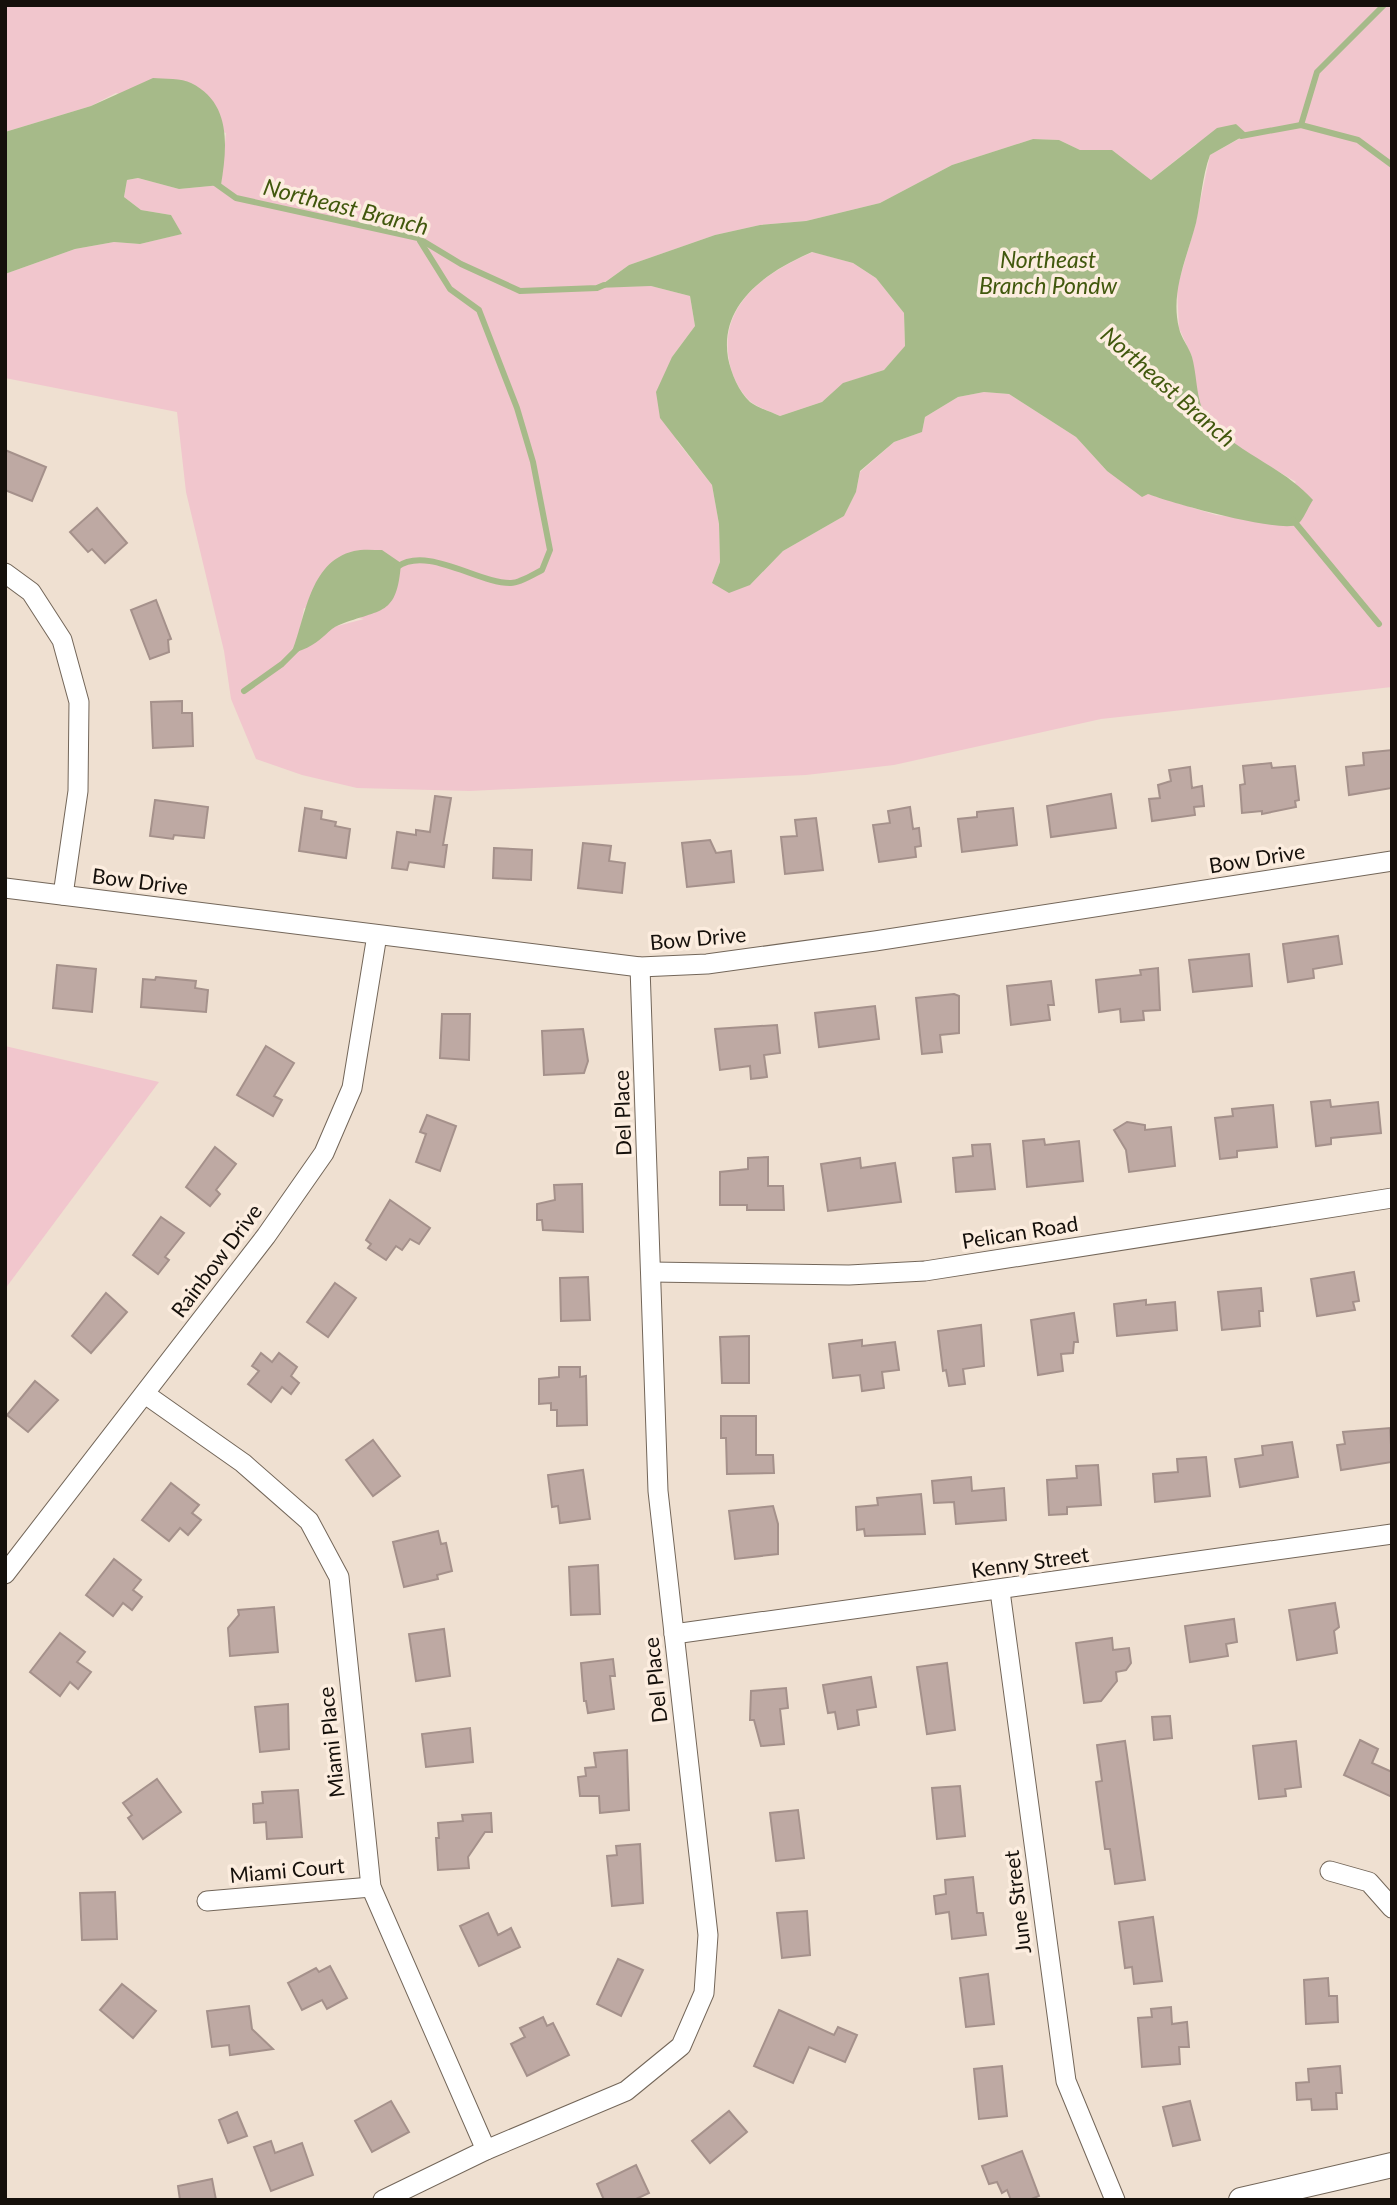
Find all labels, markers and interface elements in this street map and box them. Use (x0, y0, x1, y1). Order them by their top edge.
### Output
water label: Northeast Branch (261, 172, 432, 240)
water label: Northeast Branch Pondw (979, 245, 1117, 299)
water label: Northeast Branch (1096, 320, 1242, 452)
street label: Bow Drive (1207, 838, 1306, 877)
street label: Bow Drive (91, 862, 190, 899)
street label: Bow Drive (649, 921, 747, 954)
street label: Del Place (608, 1070, 635, 1157)
street label: Rainbow Drive (165, 1199, 266, 1322)
street label: Pelican Road (960, 1210, 1080, 1253)
street label: Kenny Street (969, 1541, 1091, 1582)
street label: Del Place (638, 1636, 671, 1724)
street label: Miami Place (312, 1685, 349, 1799)
street label: June Street (998, 1849, 1035, 1955)
street label: Miami Court (228, 1852, 346, 1887)

